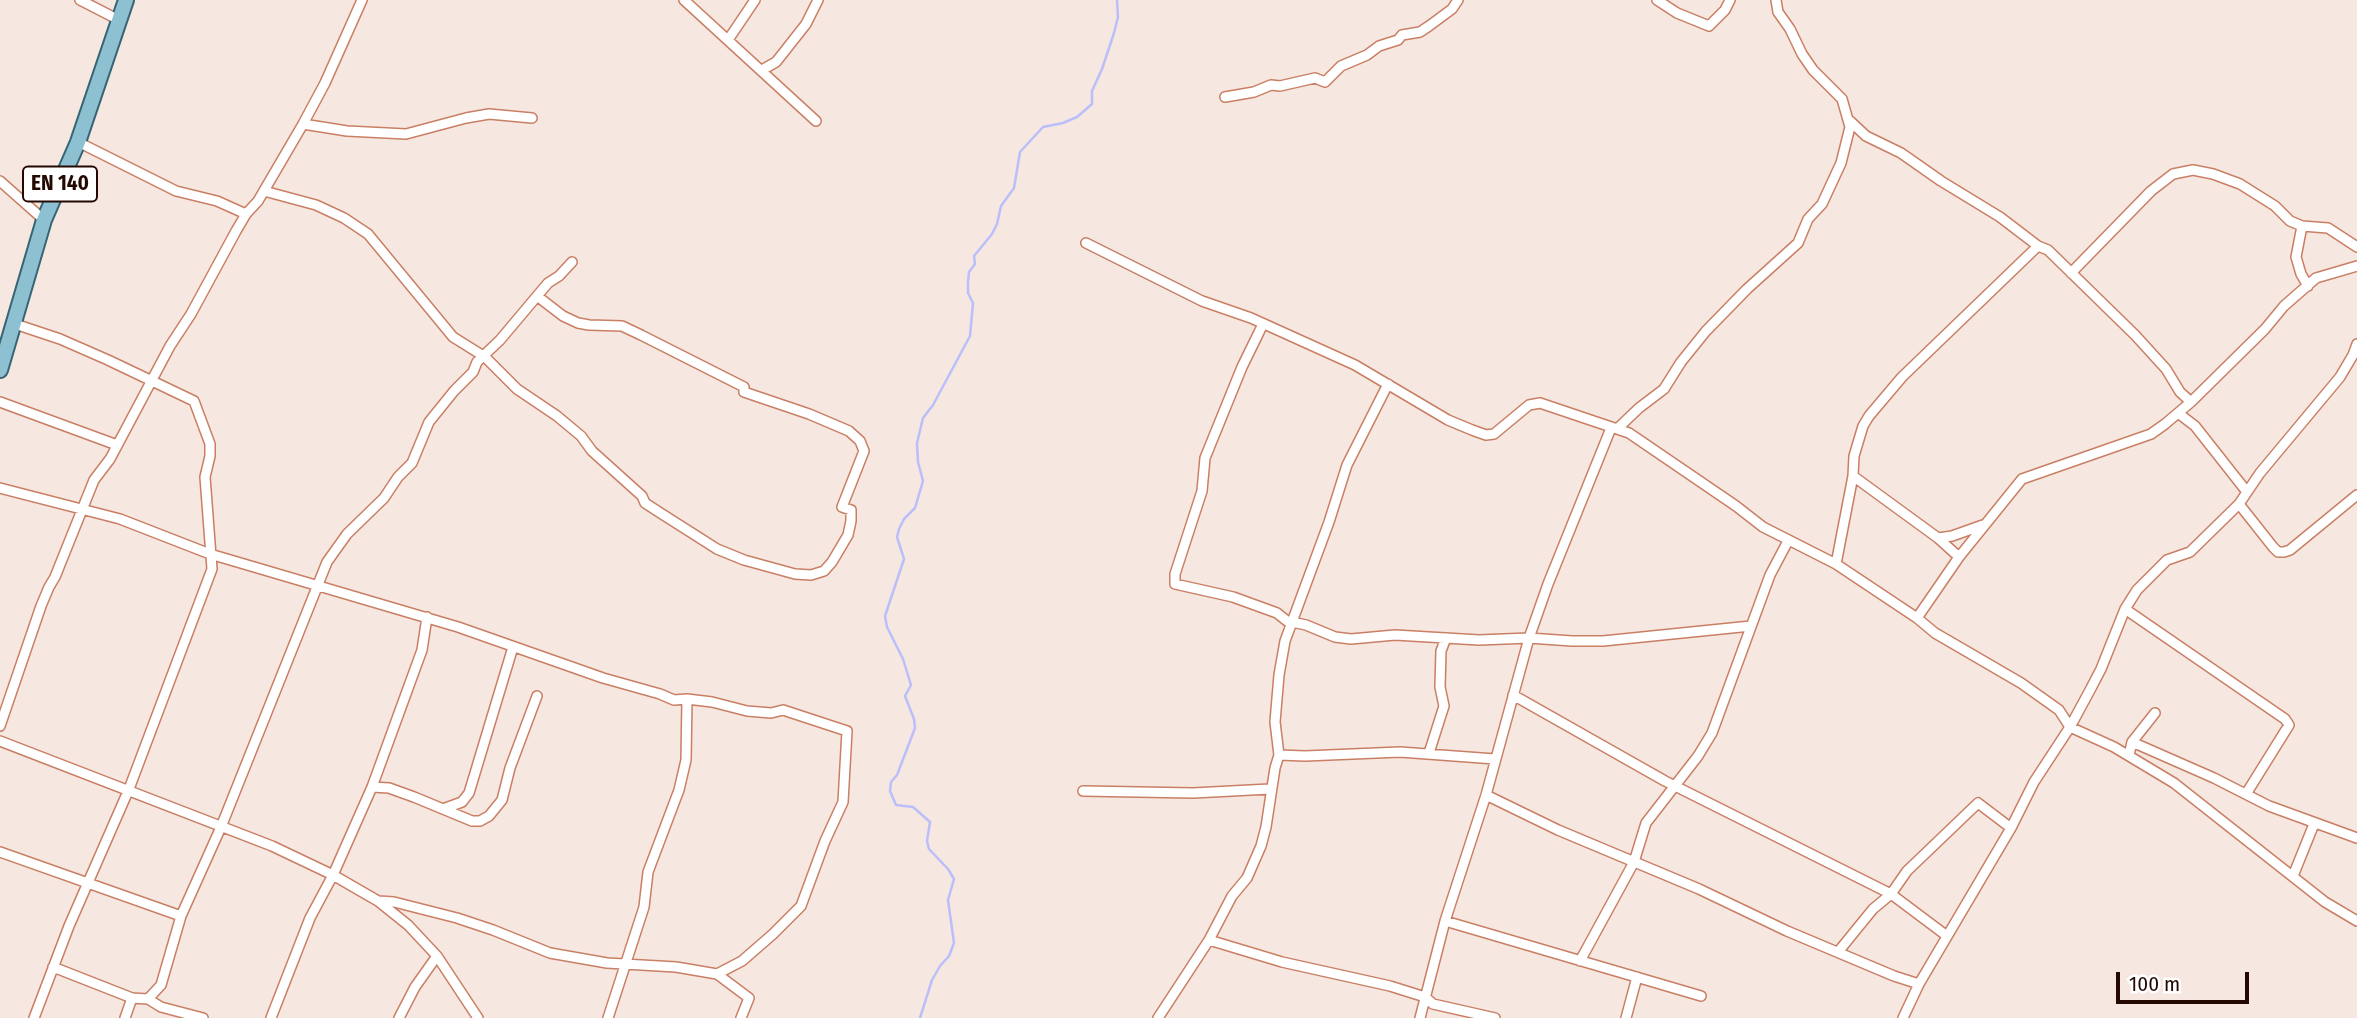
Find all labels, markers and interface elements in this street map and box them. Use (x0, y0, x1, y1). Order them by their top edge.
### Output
road number: EN 140 (23, 166, 97, 202)
scale bar (2119, 958, 2252, 1002)
text: 100 m (2129, 971, 2180, 997)

